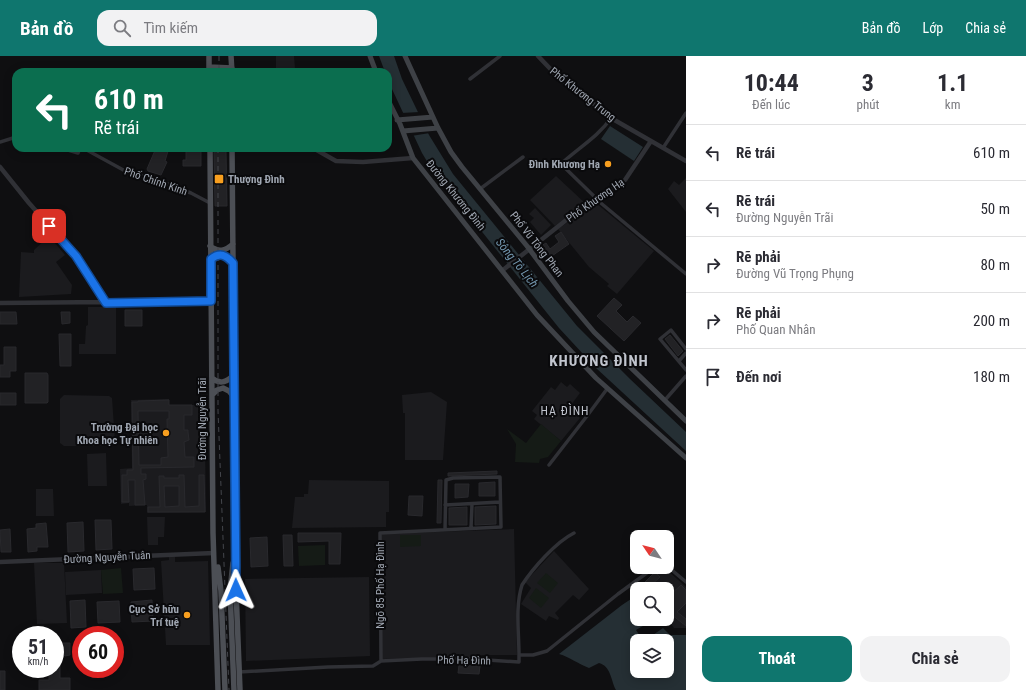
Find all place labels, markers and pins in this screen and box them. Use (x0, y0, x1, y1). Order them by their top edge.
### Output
place label: Đình Khương Hạ (529, 158, 600, 171)
marker: Đình Khương Hạ (603, 159, 613, 169)
marker: Thượng Đình (213, 173, 225, 185)
place label: Thượng Đình (228, 173, 285, 186)
pin (32, 209, 66, 243)
place label: Trường Đại học Khoa học Tự nhiên (77, 421, 158, 447)
marker: Trường Đại học Khoa học Tự nhiên (161, 428, 171, 438)
place label: Cục Sở hữu Trí tuệ (129, 603, 179, 629)
marker: Cục Sở hữu Trí tuệ (182, 610, 192, 620)

